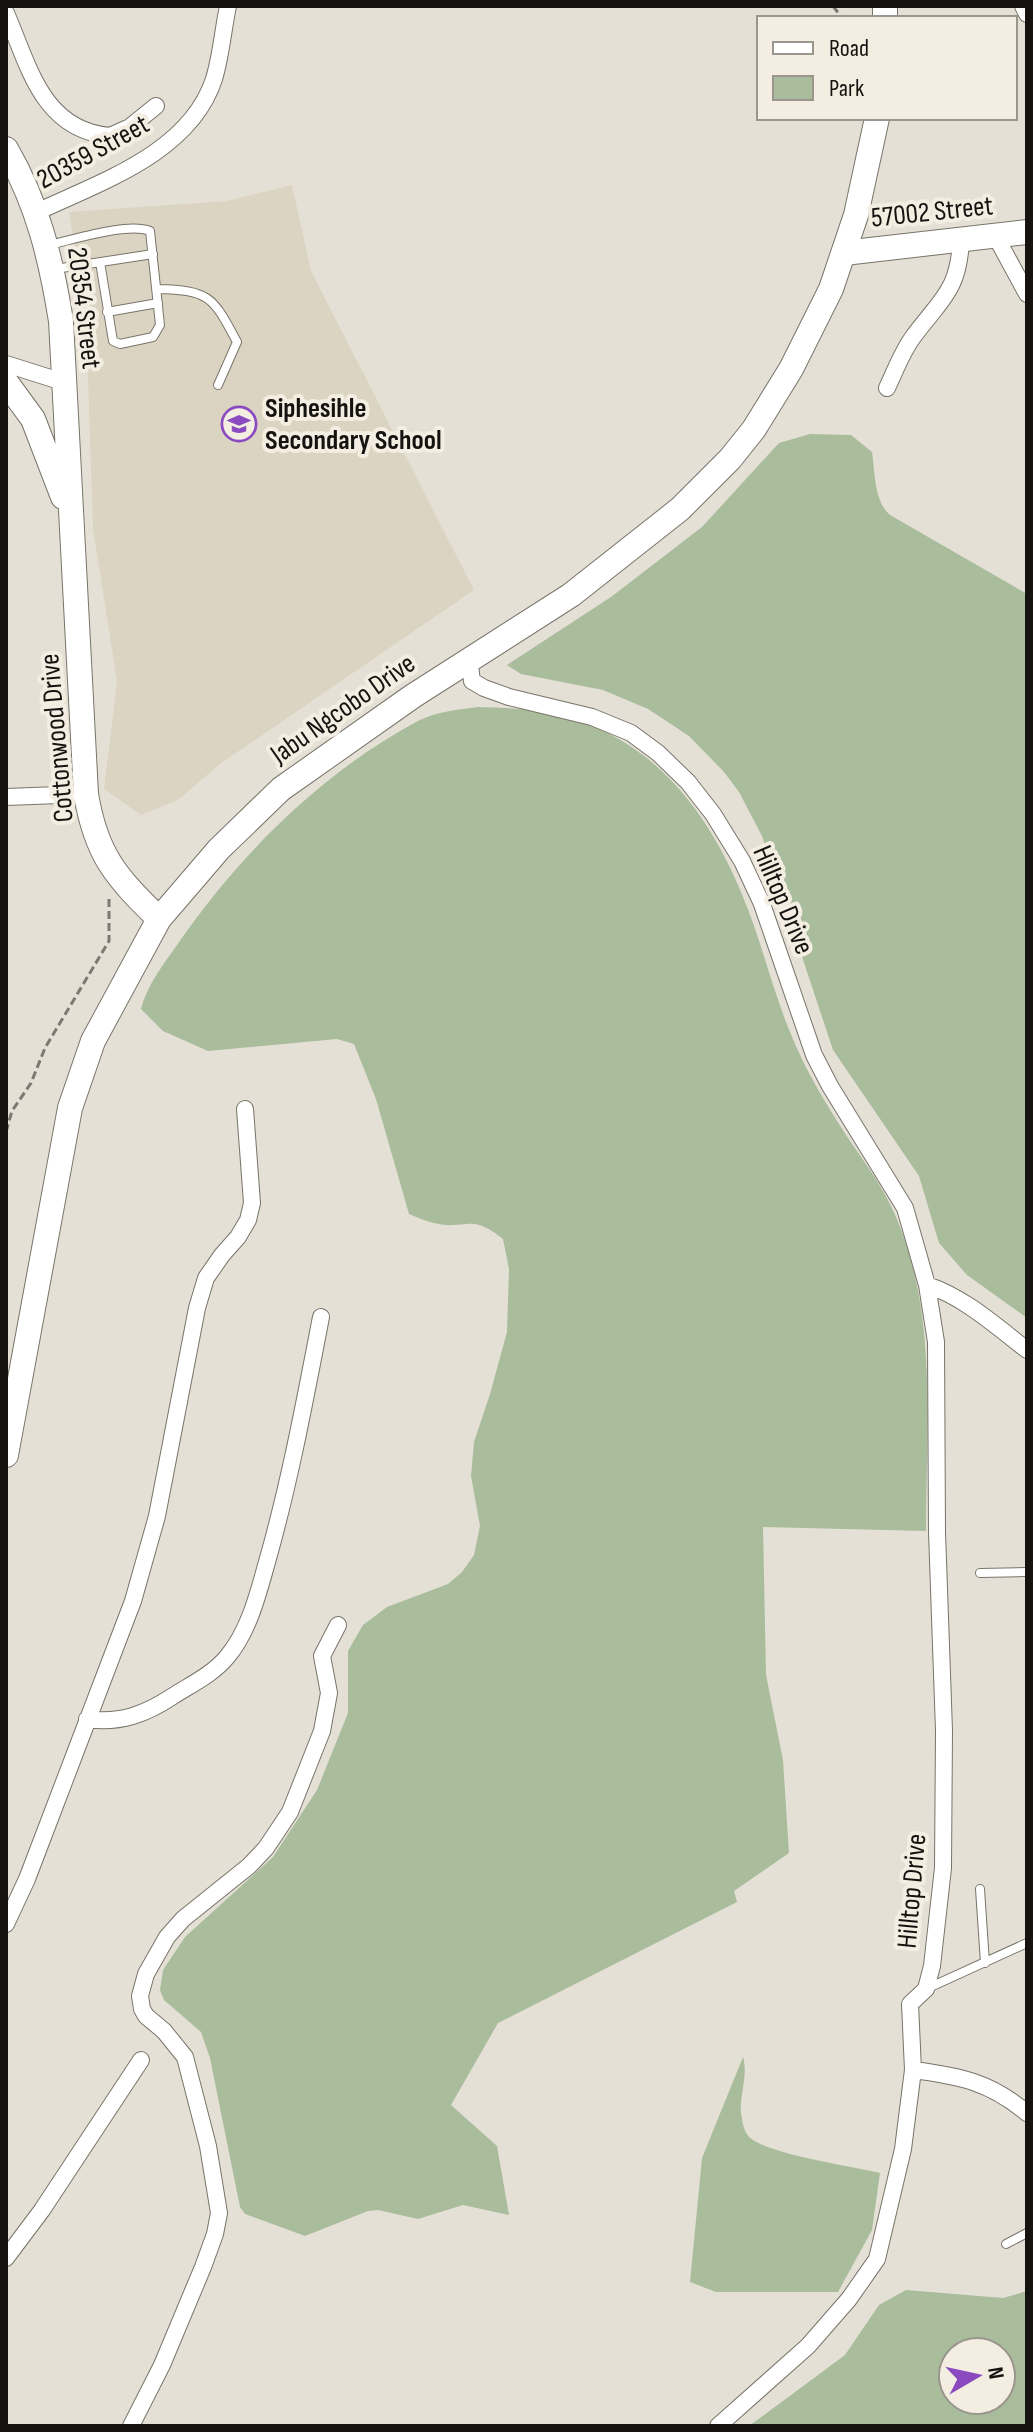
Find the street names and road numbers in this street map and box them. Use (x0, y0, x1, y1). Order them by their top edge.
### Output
street label: 20359 Street (31, 108, 155, 196)
street label: 57002 Street (869, 189, 995, 235)
street label: 20354 Street (60, 245, 108, 371)
street label: Jabu Ngcobo Drive (264, 647, 422, 772)
street label: Cottonwood Drive (33, 652, 81, 824)
street label: Hilltop Drive (745, 841, 821, 959)
street label: Hilltop Drive (891, 1832, 933, 1950)

